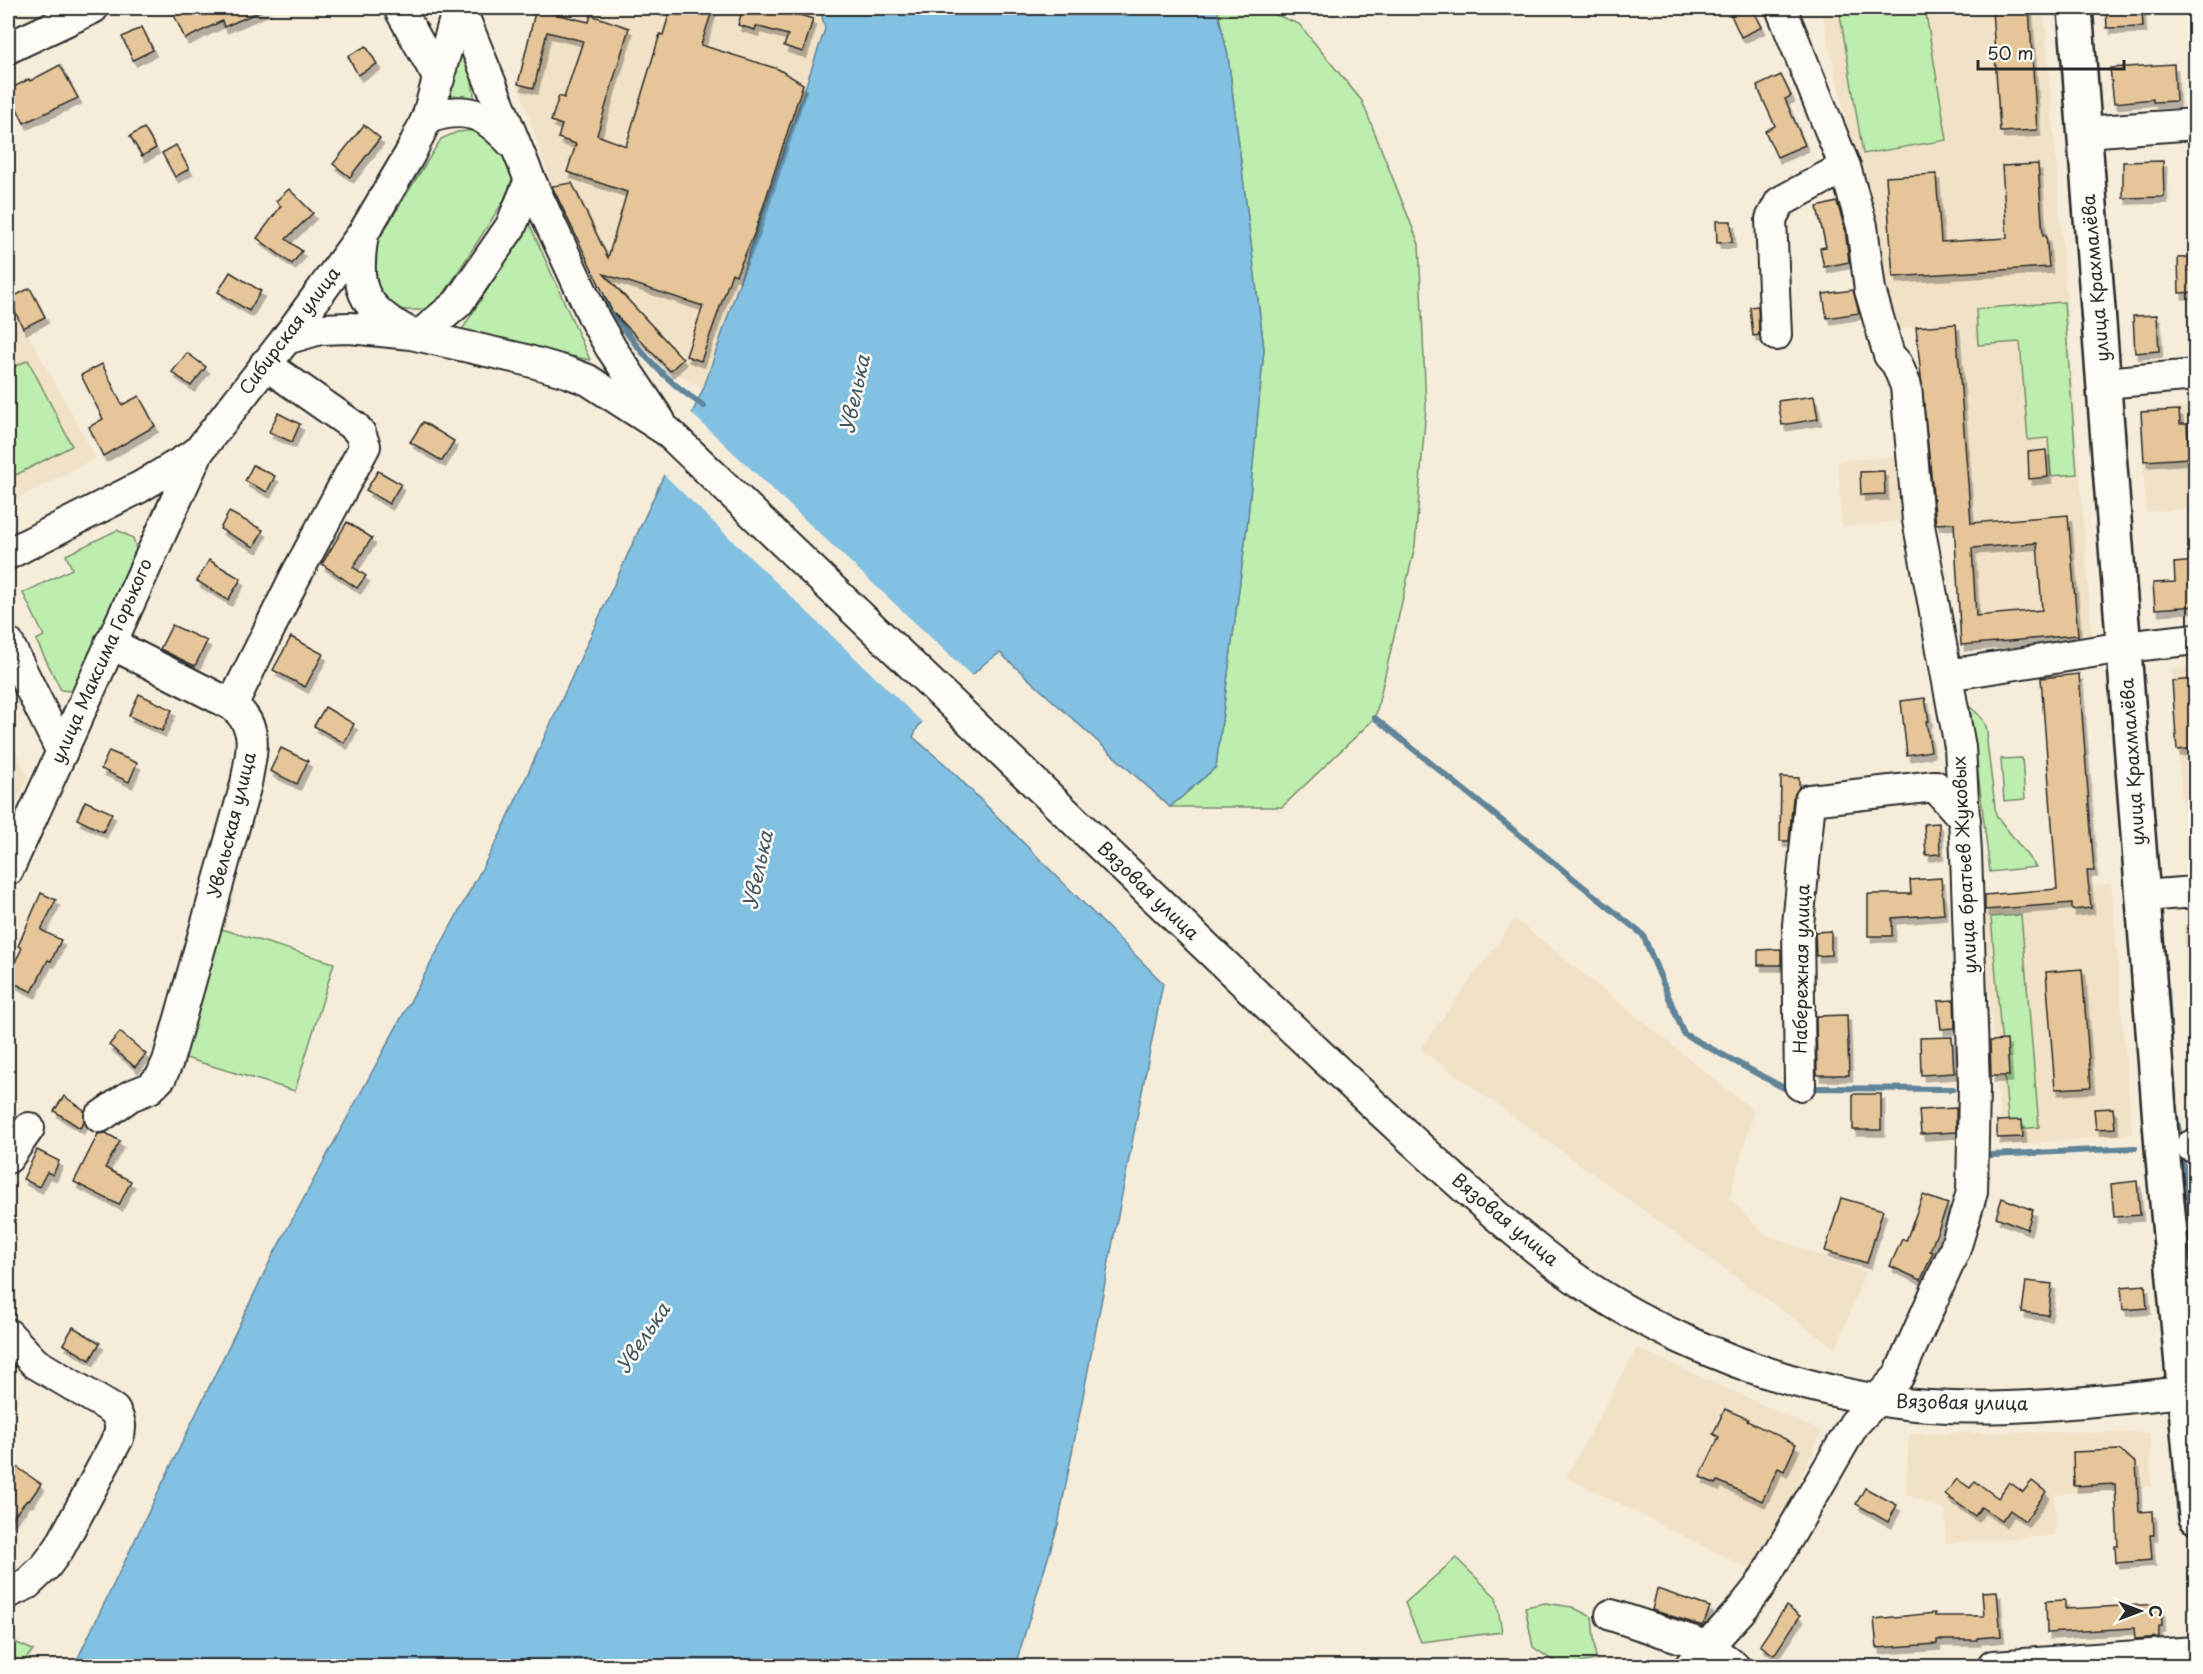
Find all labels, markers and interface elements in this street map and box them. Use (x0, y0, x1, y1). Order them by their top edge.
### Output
scale bar (1978, 33, 2124, 71)
text: 50 m (1987, 39, 2034, 66)
street label: улица Крахмалёва (2074, 193, 2115, 363)
street label: Сибирская улица (232, 260, 346, 400)
water label: Увелька (831, 351, 877, 436)
street label: улица Максима Горького (43, 553, 158, 767)
street label: улица Крахмалёва (2112, 677, 2151, 847)
street label: Увельская улица (199, 748, 262, 900)
street label: улица братьев Жуковых (1944, 756, 1983, 975)
water label: Увелька (734, 827, 780, 912)
street label: Вязовая улица (1092, 834, 1206, 946)
street label: Набережная улица (1786, 883, 1815, 1054)
street label: Вязовая улица (1447, 1166, 1566, 1272)
water label: Увелька (608, 1296, 677, 1379)
street label: Вязовая улица (1896, 1387, 2029, 1416)
north arrow (2110, 1581, 2170, 1641)
text: С (2144, 1605, 2168, 1617)

